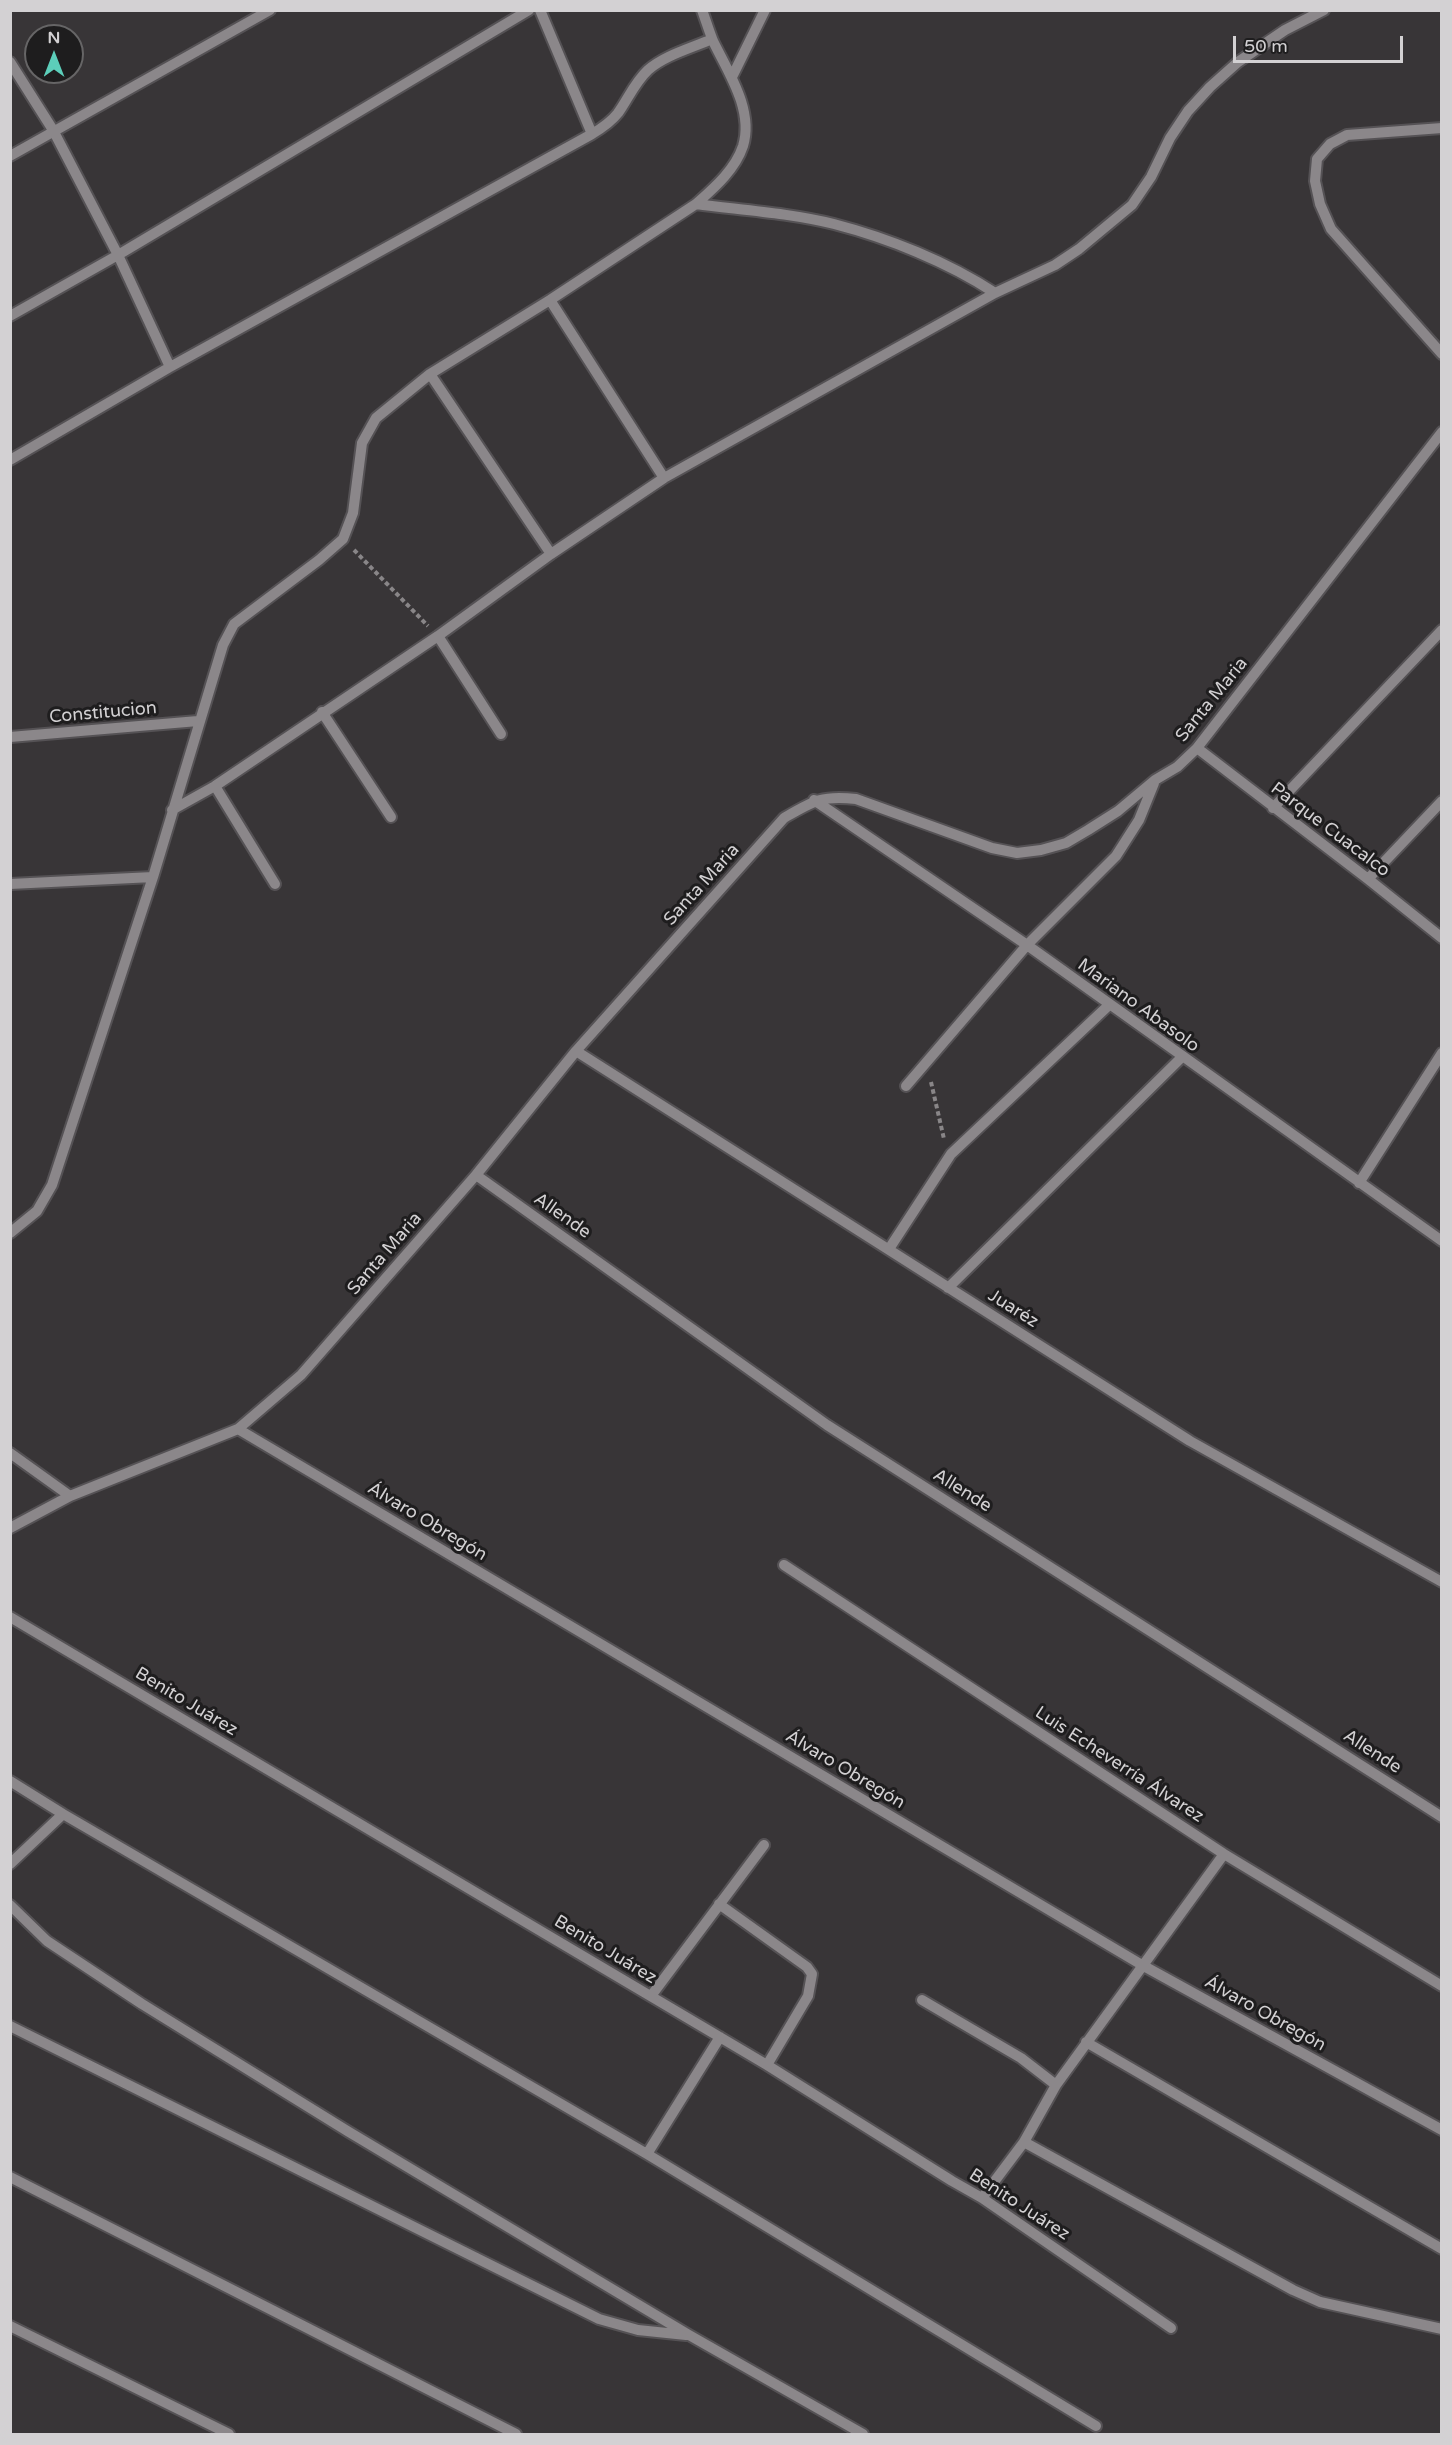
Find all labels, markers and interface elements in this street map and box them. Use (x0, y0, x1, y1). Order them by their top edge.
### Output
north arrow (24, 24, 84, 84)
scale bar (1236, 24, 1406, 62)
text: N (48, 28, 60, 48)
text: 50 m (1244, 35, 1288, 57)
street label: Santa Maria (1171, 653, 1253, 747)
street label: Constitucion (48, 698, 158, 728)
street label: Parque Cuacalco (1266, 778, 1394, 882)
street label: Santa Maria (660, 840, 744, 930)
street label: Mariano Abasolo (1073, 955, 1203, 1057)
street label: Allende (529, 1189, 595, 1243)
street label: Santa Maria (343, 1208, 427, 1300)
street label: Juaréz (984, 1285, 1042, 1333)
street label: Allende (929, 1465, 995, 1517)
street label: Álvaro Obregón (363, 1478, 491, 1566)
street label: Benito Juárez (131, 1663, 241, 1741)
street label: Luis Echeverría Álvarez (1031, 1702, 1207, 1828)
street label: Allende (1339, 1725, 1405, 1779)
street label: Álvaro Obregón (781, 1726, 909, 1814)
street label: Benito Juárez (550, 1911, 660, 1989)
street label: Álvaro Obregón (1201, 1972, 1329, 2056)
street label: Benito Juárez (965, 2164, 1073, 2246)

